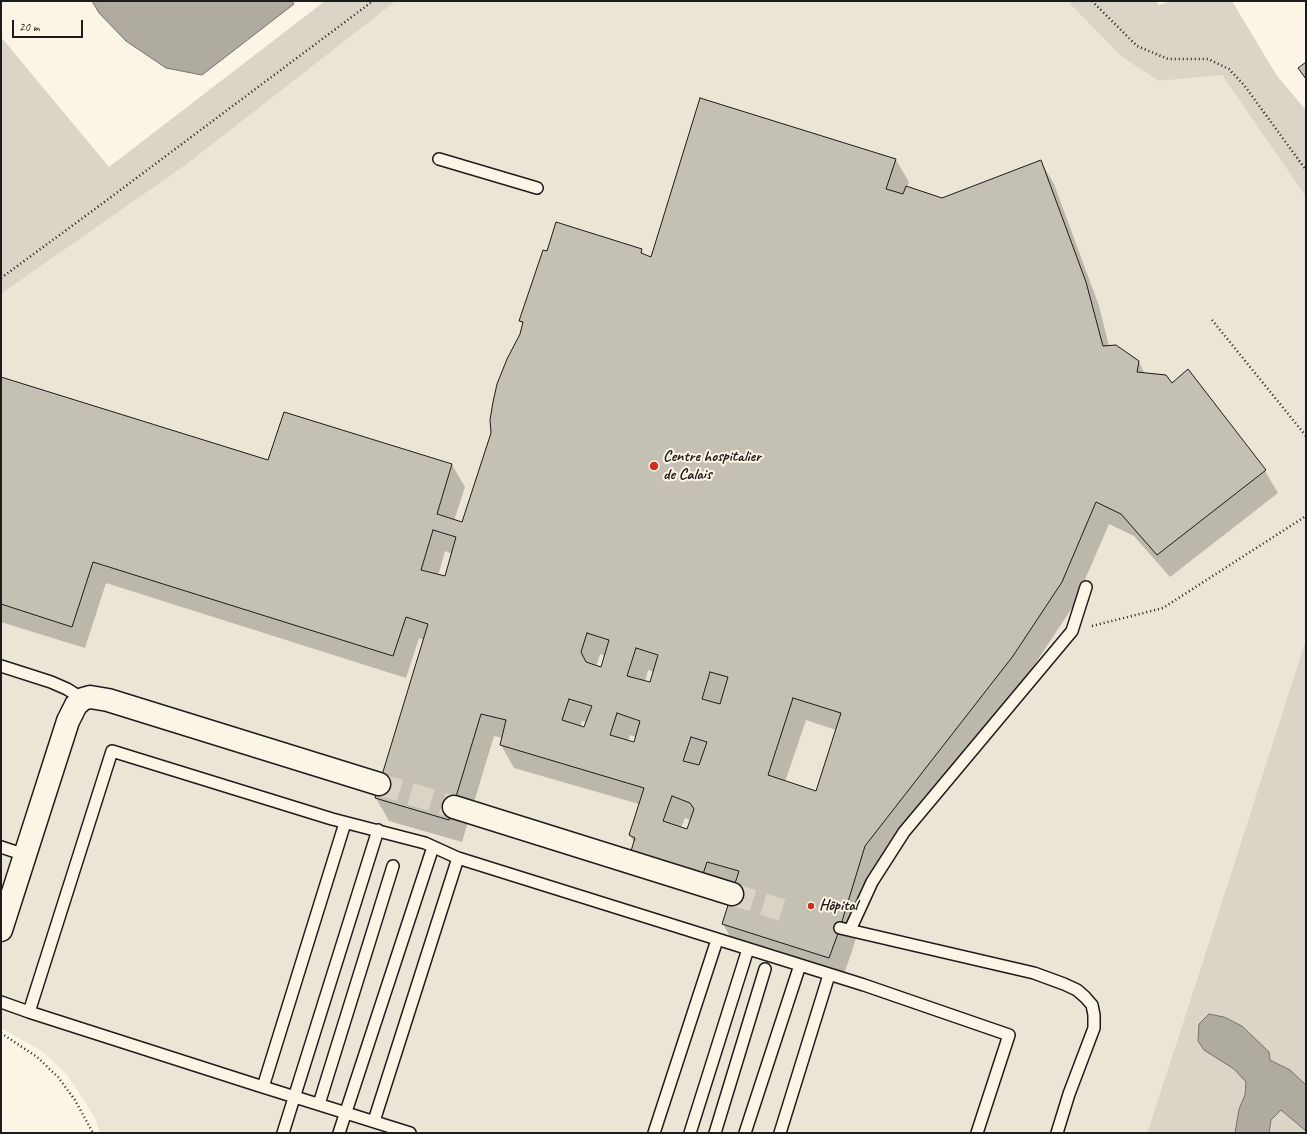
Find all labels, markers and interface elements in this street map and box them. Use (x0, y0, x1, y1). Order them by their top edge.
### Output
scale bar (14, 12, 85, 38)
text: 20 m (19, 19, 39, 35)
place label: Centre hospitalier de Calais (663, 447, 761, 485)
marker: Centre hospitalier de Calais (648, 460, 660, 472)
place label: Hôpital (819, 896, 858, 916)
marker: Hôpital (806, 901, 816, 911)

